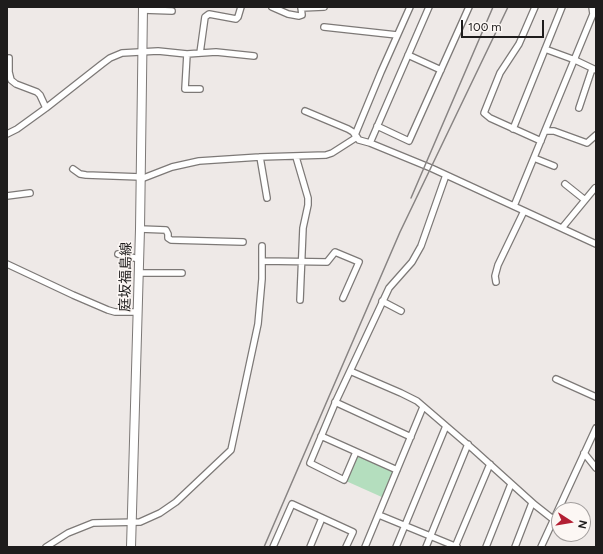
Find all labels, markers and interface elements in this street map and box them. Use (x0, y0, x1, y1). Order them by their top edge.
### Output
scale bar (463, 12, 546, 38)
text: 100 m (468, 20, 502, 34)
street label: 庭坂福島線 (117, 242, 135, 312)
north arrow (551, 502, 591, 542)
text: N (575, 519, 589, 530)

